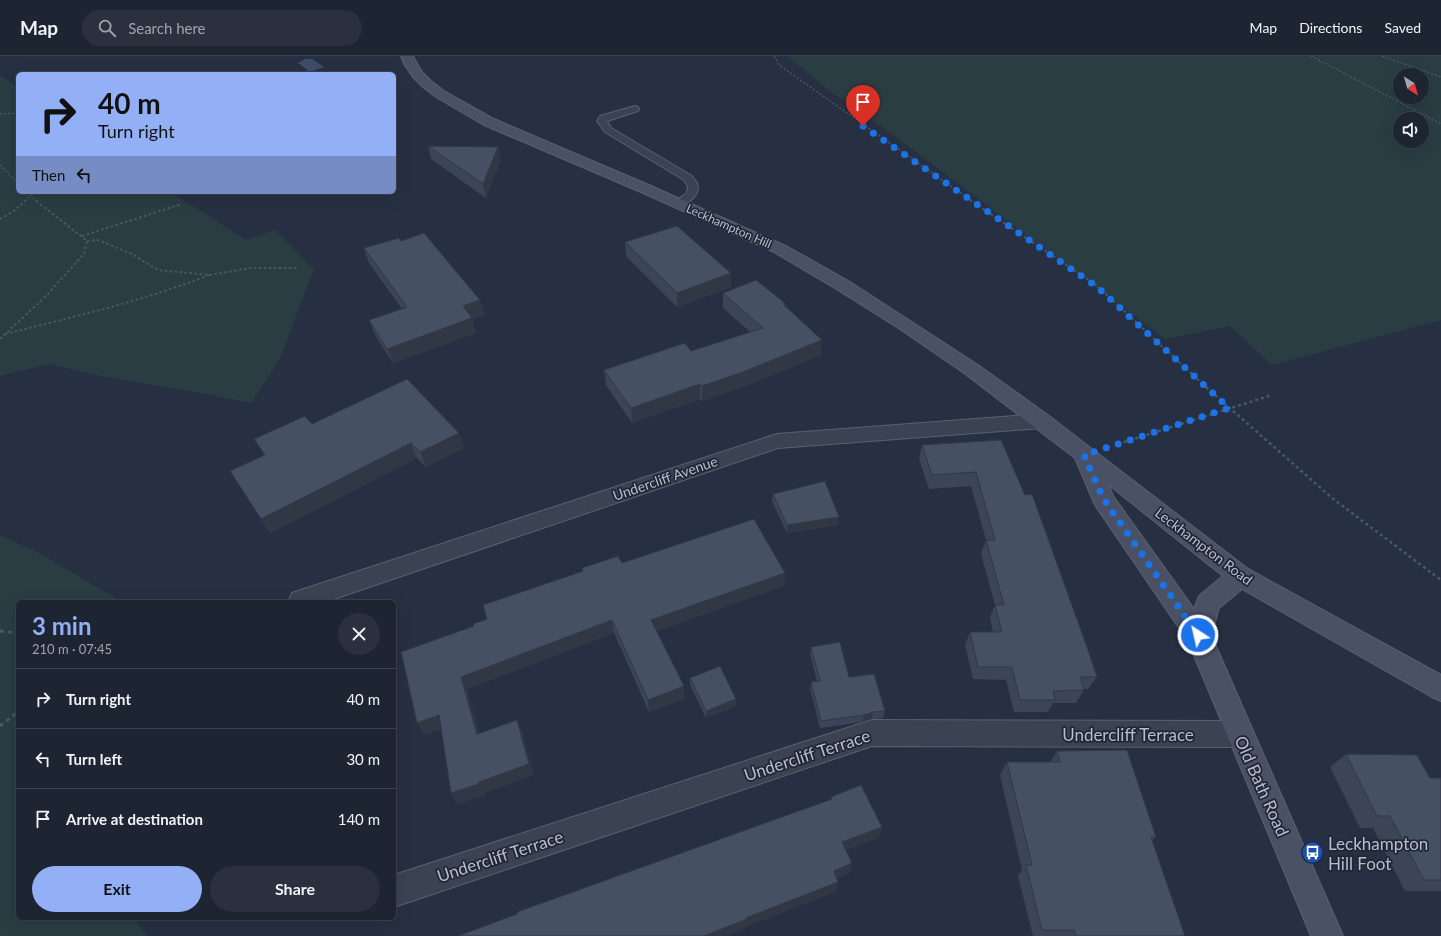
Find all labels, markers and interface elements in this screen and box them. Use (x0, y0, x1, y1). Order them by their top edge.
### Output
search box (82, 10, 362, 46)
text: Map (20, 16, 58, 39)
icon: search (96, 17, 118, 39)
text: Search here (128, 19, 206, 37)
text: Map (1250, 19, 1277, 36)
text: Directions (1299, 19, 1362, 36)
text: Saved (1384, 19, 1421, 36)
north arrow (1393, 68, 1429, 104)
map controls (1393, 68, 1429, 148)
pin (846, 85, 880, 126)
text: 40 m (98, 86, 161, 120)
icon: right (32, 88, 84, 140)
icon: arrive (852, 91, 874, 113)
button: sound (1393, 112, 1429, 148)
text: Turn right (98, 120, 175, 142)
icon: left (73, 164, 95, 186)
text: Then (32, 166, 65, 184)
street label: Leckhampton Hill (684, 201, 774, 251)
street label: Undercliff Avenue (610, 452, 720, 504)
street label: Leckhampton Road (1152, 504, 1256, 588)
text: 3 min (32, 611, 92, 640)
button: close (338, 613, 380, 655)
position arrow (1177, 614, 1219, 656)
text: 210 m · 07:45 (32, 641, 112, 657)
icon: right (32, 688, 54, 710)
text: Turn right (66, 690, 131, 708)
text: 40 m (346, 690, 380, 708)
street label: Undercliff Terrace (1062, 724, 1194, 745)
street label: Undercliff Terrace (741, 725, 873, 785)
street label: Old Bath Road (1230, 732, 1294, 840)
icon: left (32, 748, 54, 770)
text: Turn left (66, 750, 122, 768)
text: 30 m (346, 750, 380, 768)
icon: arrive (32, 808, 54, 830)
text: Arrive at destination (66, 810, 203, 828)
text: 140 m (338, 810, 380, 828)
street label: Undercliff Terrace (434, 826, 566, 886)
place label: Leckhampton Hill Foot (1328, 833, 1428, 874)
bus stop icon: Leckhampton Hill Foot (1300, 840, 1326, 866)
button: Exit (32, 866, 202, 912)
button: Share (210, 866, 380, 912)

